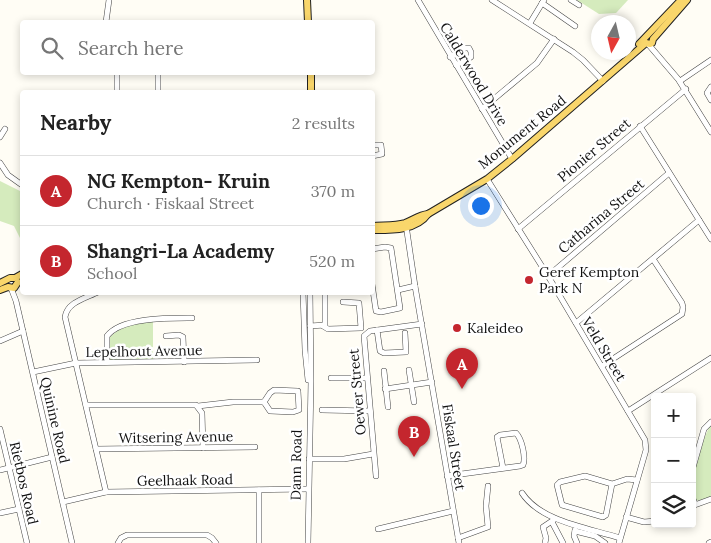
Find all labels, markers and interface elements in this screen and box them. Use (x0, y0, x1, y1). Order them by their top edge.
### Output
north arrow (591, 15, 636, 60)
street label: Calderwood Drive (436, 19, 512, 129)
search box (20, 20, 375, 75)
icon: search (38, 34, 66, 62)
text: Search here (78, 36, 184, 60)
street label: Monument Road (474, 91, 570, 173)
text: Nearby (40, 109, 111, 136)
text: 2 results (292, 113, 355, 133)
street label: Pionier Street (554, 114, 635, 186)
text: NG Kempton- Kruin (87, 169, 270, 193)
street label: Catharina Street (554, 174, 648, 257)
text: A (51, 181, 61, 201)
text: 370 m (311, 181, 355, 201)
text: Church · Fiskaal Street (87, 193, 254, 213)
your location (468, 193, 494, 219)
text: Shangri-La Academy (87, 239, 274, 263)
text: B (51, 251, 61, 271)
text: 520 m (309, 251, 355, 271)
text: School (87, 263, 137, 283)
place label: Geref Kempton Park N (539, 263, 640, 297)
marker: Geref Kempton Park N (523, 274, 535, 286)
street label: Veld Street (577, 313, 630, 385)
place label: Kaleideo (467, 319, 523, 337)
marker: Kaleideo (451, 322, 463, 334)
street label: Lepelhout Avenue (85, 341, 203, 361)
street label: Oewer Street (344, 347, 370, 436)
pin: A (446, 348, 478, 389)
street label: Quinine Road (36, 375, 74, 465)
map controls (651, 393, 696, 528)
button: + (651, 393, 696, 438)
street label: Fiskaal Street (438, 403, 470, 492)
pin: B (398, 416, 430, 457)
street label: Witsering Avenue (118, 427, 234, 447)
street label: Dann Road (286, 429, 306, 501)
button: − (651, 438, 696, 483)
street label: Rietbos Road (6, 440, 42, 526)
street label: Geelhaak Road (137, 470, 233, 490)
button: layers (651, 483, 696, 528)

